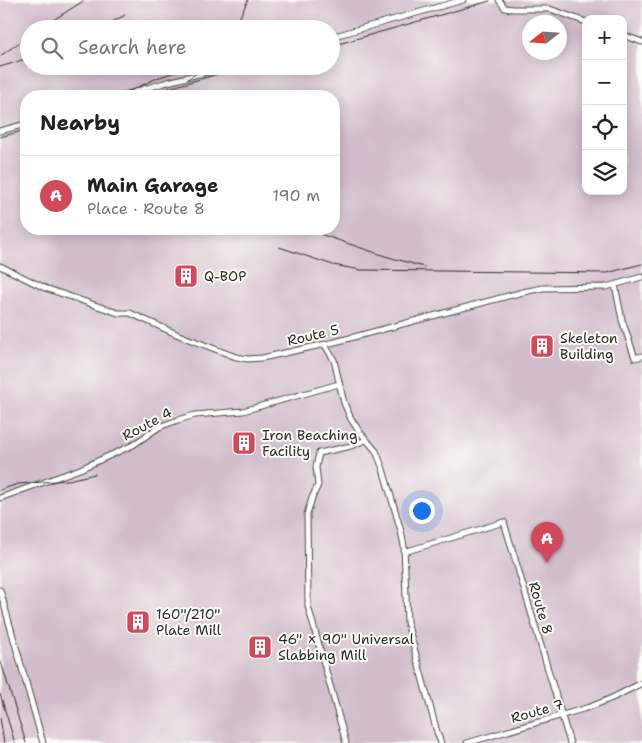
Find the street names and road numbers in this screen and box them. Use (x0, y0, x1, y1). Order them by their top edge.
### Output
street label: Route 5 (285, 320, 341, 350)
street label: Route 4 (119, 403, 175, 445)
street label: Route 8 (525, 580, 557, 636)
street label: Route 7 (509, 695, 565, 727)

